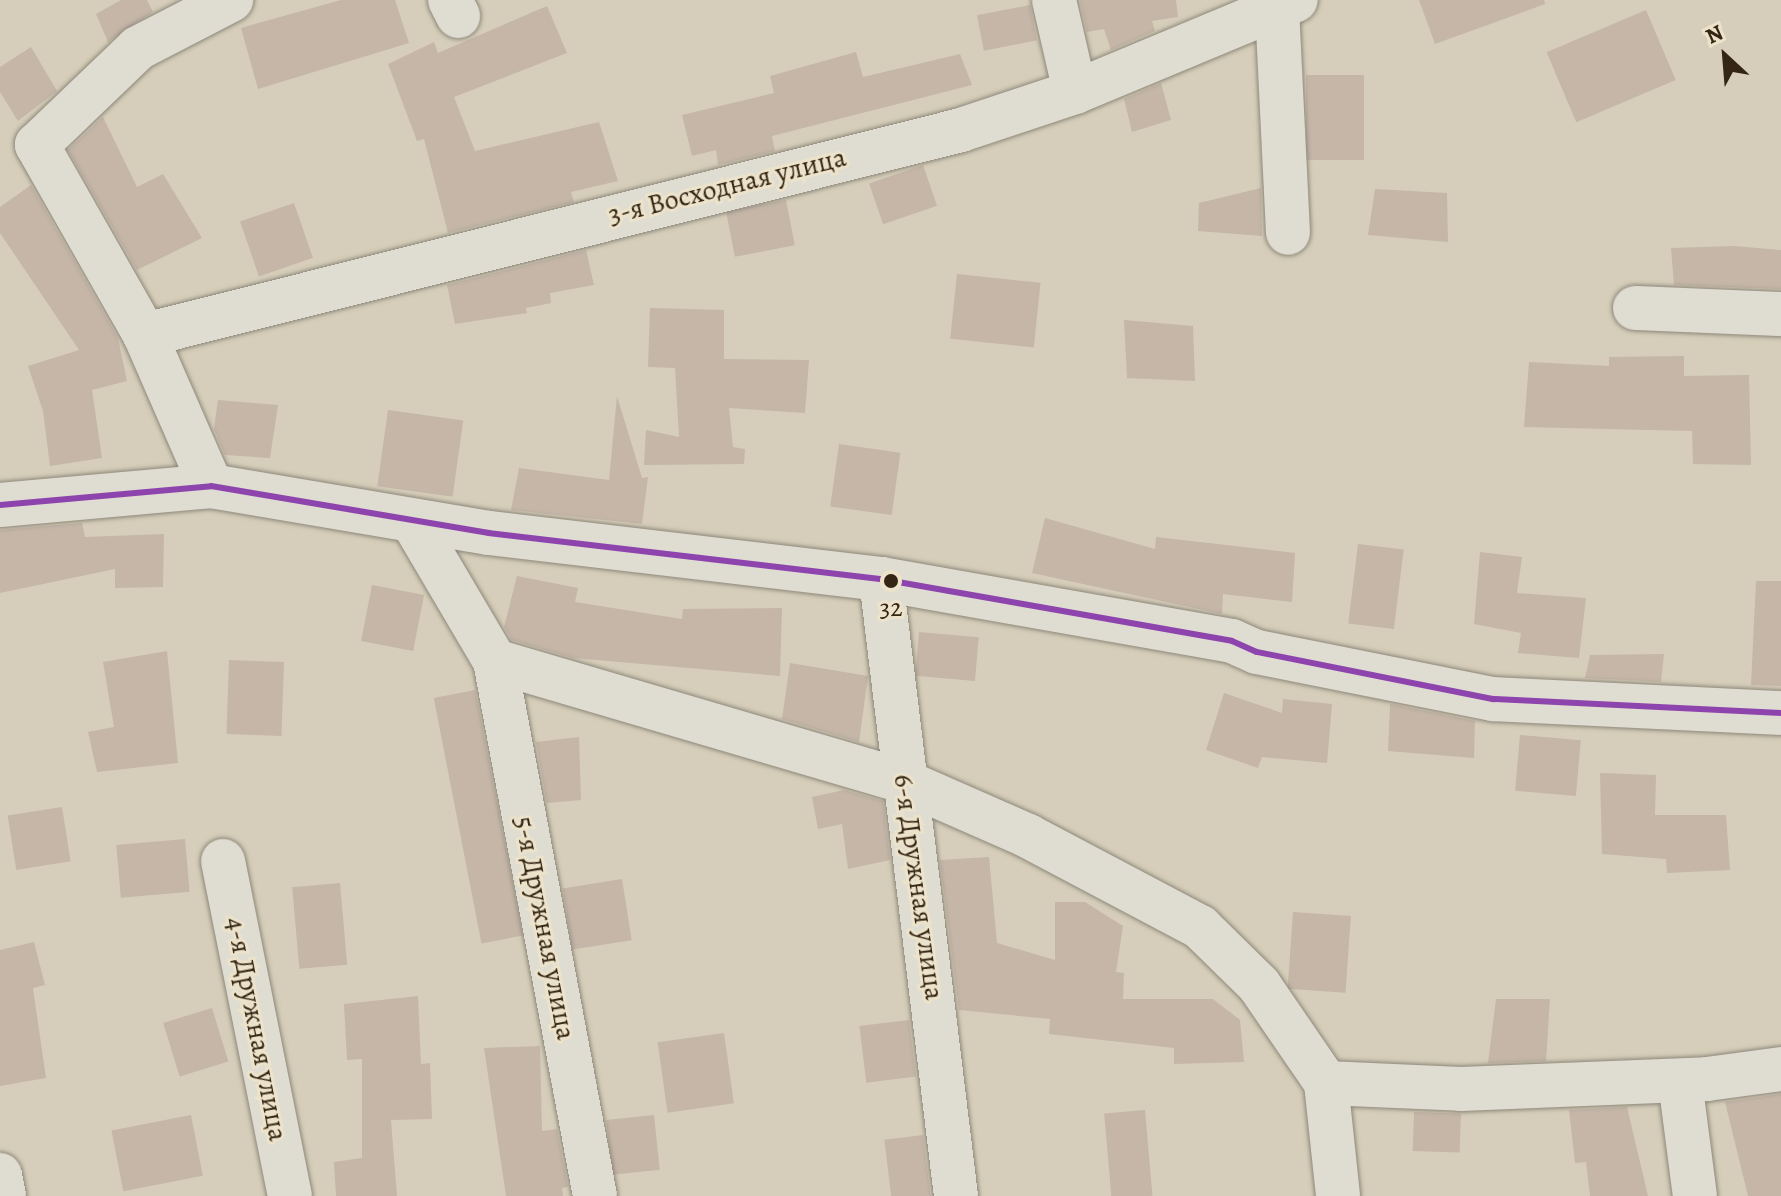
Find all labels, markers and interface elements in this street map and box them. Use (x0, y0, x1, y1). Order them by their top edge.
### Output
north arrow (1685, 16, 1765, 96)
text: N (1701, 17, 1728, 51)
street label: 3-я Восходная улица (605, 140, 849, 232)
marker: 32 (883, 573, 899, 589)
place label: 32 (879, 592, 903, 624)
street label: 6-я Дружная улица (887, 772, 951, 1002)
street label: 5-я Дружная улица (507, 813, 583, 1043)
street label: 4-я Дружная улица (219, 914, 295, 1144)

